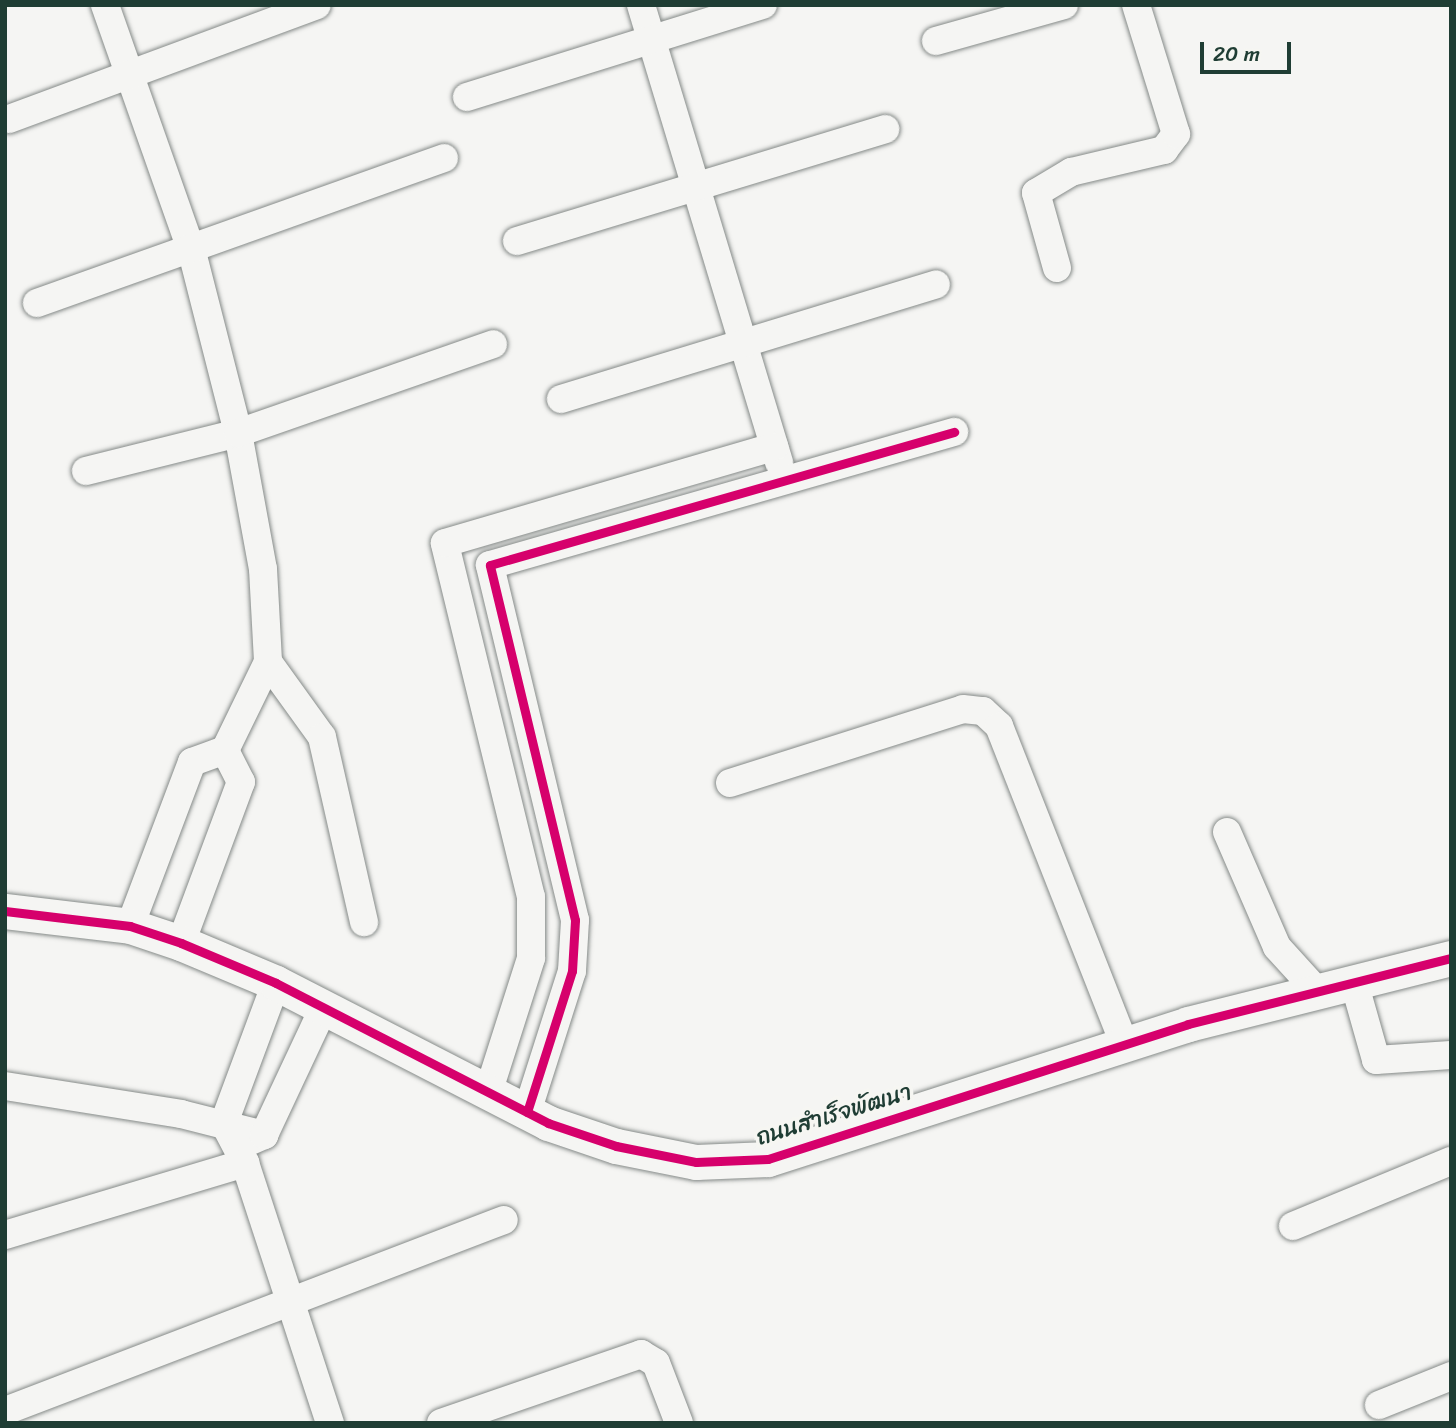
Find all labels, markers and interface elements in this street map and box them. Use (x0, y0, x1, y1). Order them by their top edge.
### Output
scale bar (1204, 28, 1295, 72)
text: 20 m (1213, 35, 1260, 73)
street label: ถนนสำเร็จพัฒนา (753, 1078, 915, 1152)

